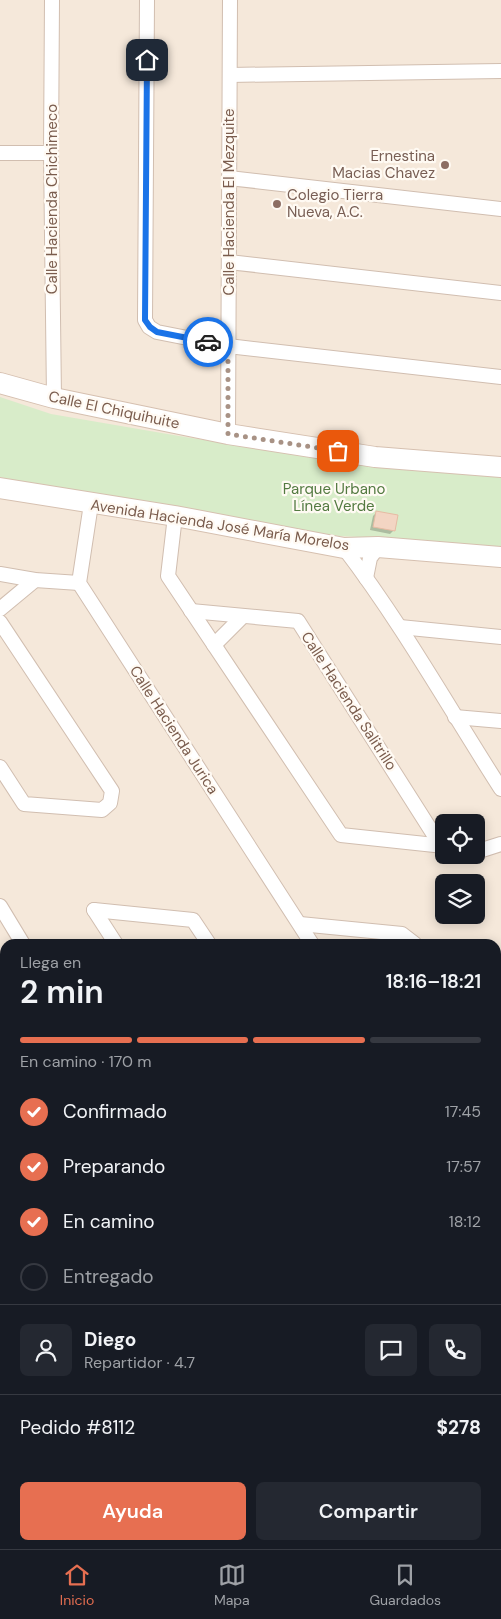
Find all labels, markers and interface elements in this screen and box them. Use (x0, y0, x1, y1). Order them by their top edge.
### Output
pin (126, 39, 168, 81)
icon: home (133, 46, 161, 74)
street label: Calle Hacienda Chichimeco (42, 104, 62, 294)
street label: Calle Hacienda El Mezquite (219, 109, 239, 295)
place label: Ernestina Macias Chavez (332, 146, 435, 183)
marker: Ernestina Macias Chavez (439, 159, 451, 171)
place label: Colegio Tierra Nueva, A.C. (287, 185, 383, 222)
marker: Colegio Tierra Nueva, A.C. (271, 198, 283, 210)
courier (183, 317, 233, 367)
icon: car (194, 328, 222, 356)
street label: Calle El Chiquihuite (47, 386, 181, 434)
pin (317, 430, 359, 472)
icon: bag (324, 437, 352, 465)
park label: Parque Urbano Línea Verde (283, 479, 385, 516)
street label: Avenida Hacienda José María Morelos (89, 495, 351, 555)
street label: Calle Hacienda Salitrillo (297, 628, 401, 774)
street label: Calle Hacienda Jurica (125, 662, 223, 798)
map controls (435, 814, 485, 924)
button: locate (435, 814, 485, 864)
button: layers (435, 874, 485, 924)
text: Llega en (20, 952, 81, 973)
text: 18:16–18:21 (386, 969, 481, 994)
text: 2 min (20, 971, 104, 1013)
text: En camino · 170 m (20, 1051, 152, 1072)
icon: check (20, 1098, 48, 1126)
text: Confirmado (63, 1099, 167, 1124)
text: 17:45 (445, 1101, 481, 1122)
icon: check (20, 1153, 48, 1181)
text: Preparando (63, 1154, 165, 1179)
text: 17:57 (446, 1156, 481, 1177)
icon: check (20, 1208, 48, 1236)
text: En camino (63, 1209, 155, 1234)
text: 18:12 (449, 1211, 481, 1232)
text: Entregado (63, 1264, 154, 1289)
button: person (20, 1324, 72, 1376)
button: chat (365, 1324, 417, 1376)
button: phone (429, 1324, 481, 1376)
text: Diego (84, 1327, 136, 1352)
text: Repartidor · 4.7 (84, 1352, 195, 1373)
text: Pedido #8112 (20, 1415, 135, 1440)
text: $278 (437, 1415, 481, 1440)
button: Ayuda (20, 1482, 246, 1540)
button: Compartir (256, 1482, 481, 1540)
tab: Inicio (60, 1561, 94, 1609)
tab: Mapa (214, 1561, 250, 1609)
tab: Guardados (369, 1561, 441, 1609)

